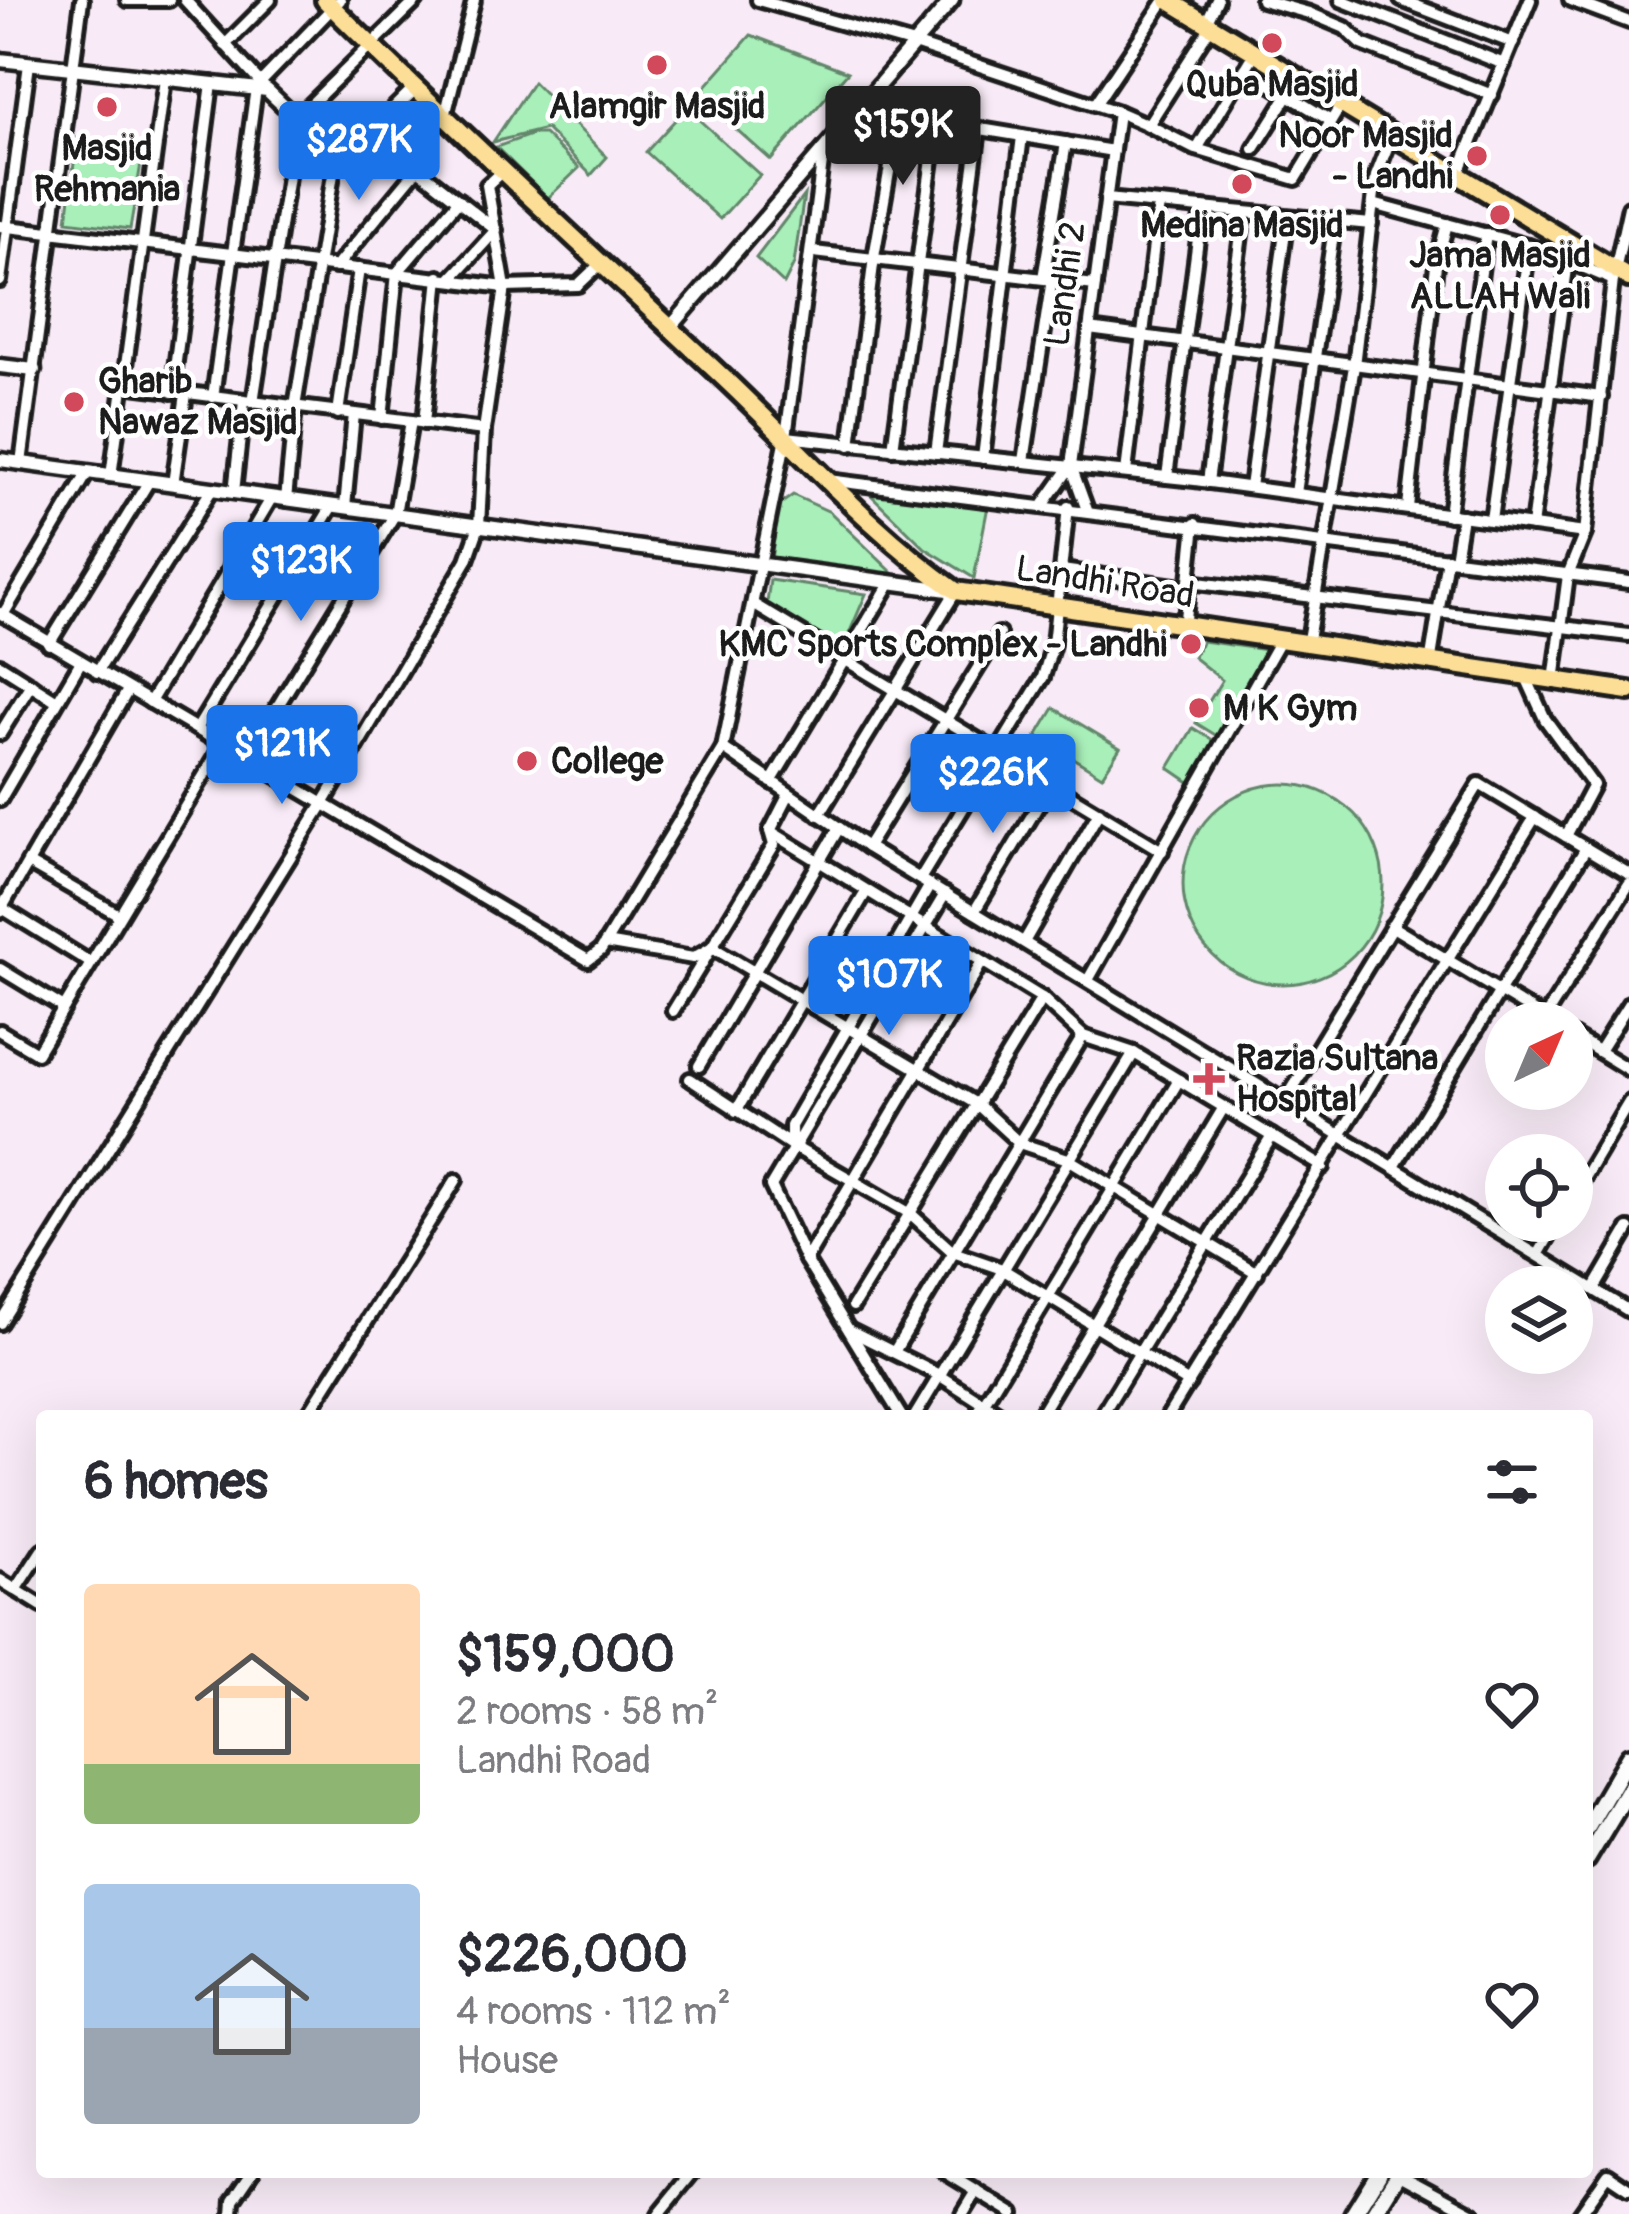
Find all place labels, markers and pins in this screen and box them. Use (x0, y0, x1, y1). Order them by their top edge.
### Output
marker: Quba Masjid (1259, 30, 1285, 56)
marker: Alamgir Masjid (644, 52, 670, 78)
place label: Quba Masjid (1185, 62, 1359, 107)
place label: Alamgir Masjid (549, 84, 765, 129)
pin: $159K (819, 86, 987, 188)
marker: Masjid Rehmania (94, 94, 120, 120)
pin: $287K (275, 101, 443, 203)
place label: Noor Masjid - Landhi (1278, 113, 1453, 199)
place label: Masjid Rehmania (34, 126, 180, 212)
marker: Noor Masjid - Landhi (1464, 143, 1490, 169)
marker: Medina Masjid (1229, 171, 1255, 197)
marker: Jama Masjid ALLAH Wali (1487, 202, 1513, 228)
place label: Medina Masjid (1140, 203, 1344, 248)
place label: Jama Masjid ALLAH Wali (1409, 233, 1591, 319)
place label: Gharib Nawaz Masjid (98, 359, 298, 445)
marker: Gharib Nawaz Masjid (61, 389, 87, 415)
pin: $123K (217, 522, 385, 624)
place label: KMC Sports Complex - Landhi (718, 622, 1167, 667)
marker: KMC Sports Complex - Landhi (1178, 631, 1204, 657)
place label: M K Gym (1223, 686, 1357, 731)
marker: M K Gym (1186, 695, 1212, 721)
pin: $121K (198, 705, 366, 807)
pin: $226K (909, 734, 1077, 836)
place label: College (551, 739, 665, 784)
marker: College (514, 748, 540, 774)
pin: $107K (805, 936, 973, 1038)
place label: Razia Sultana Hospital (1236, 1036, 1438, 1122)
marker: Razia Sultana Hospital (1193, 1063, 1225, 1095)

